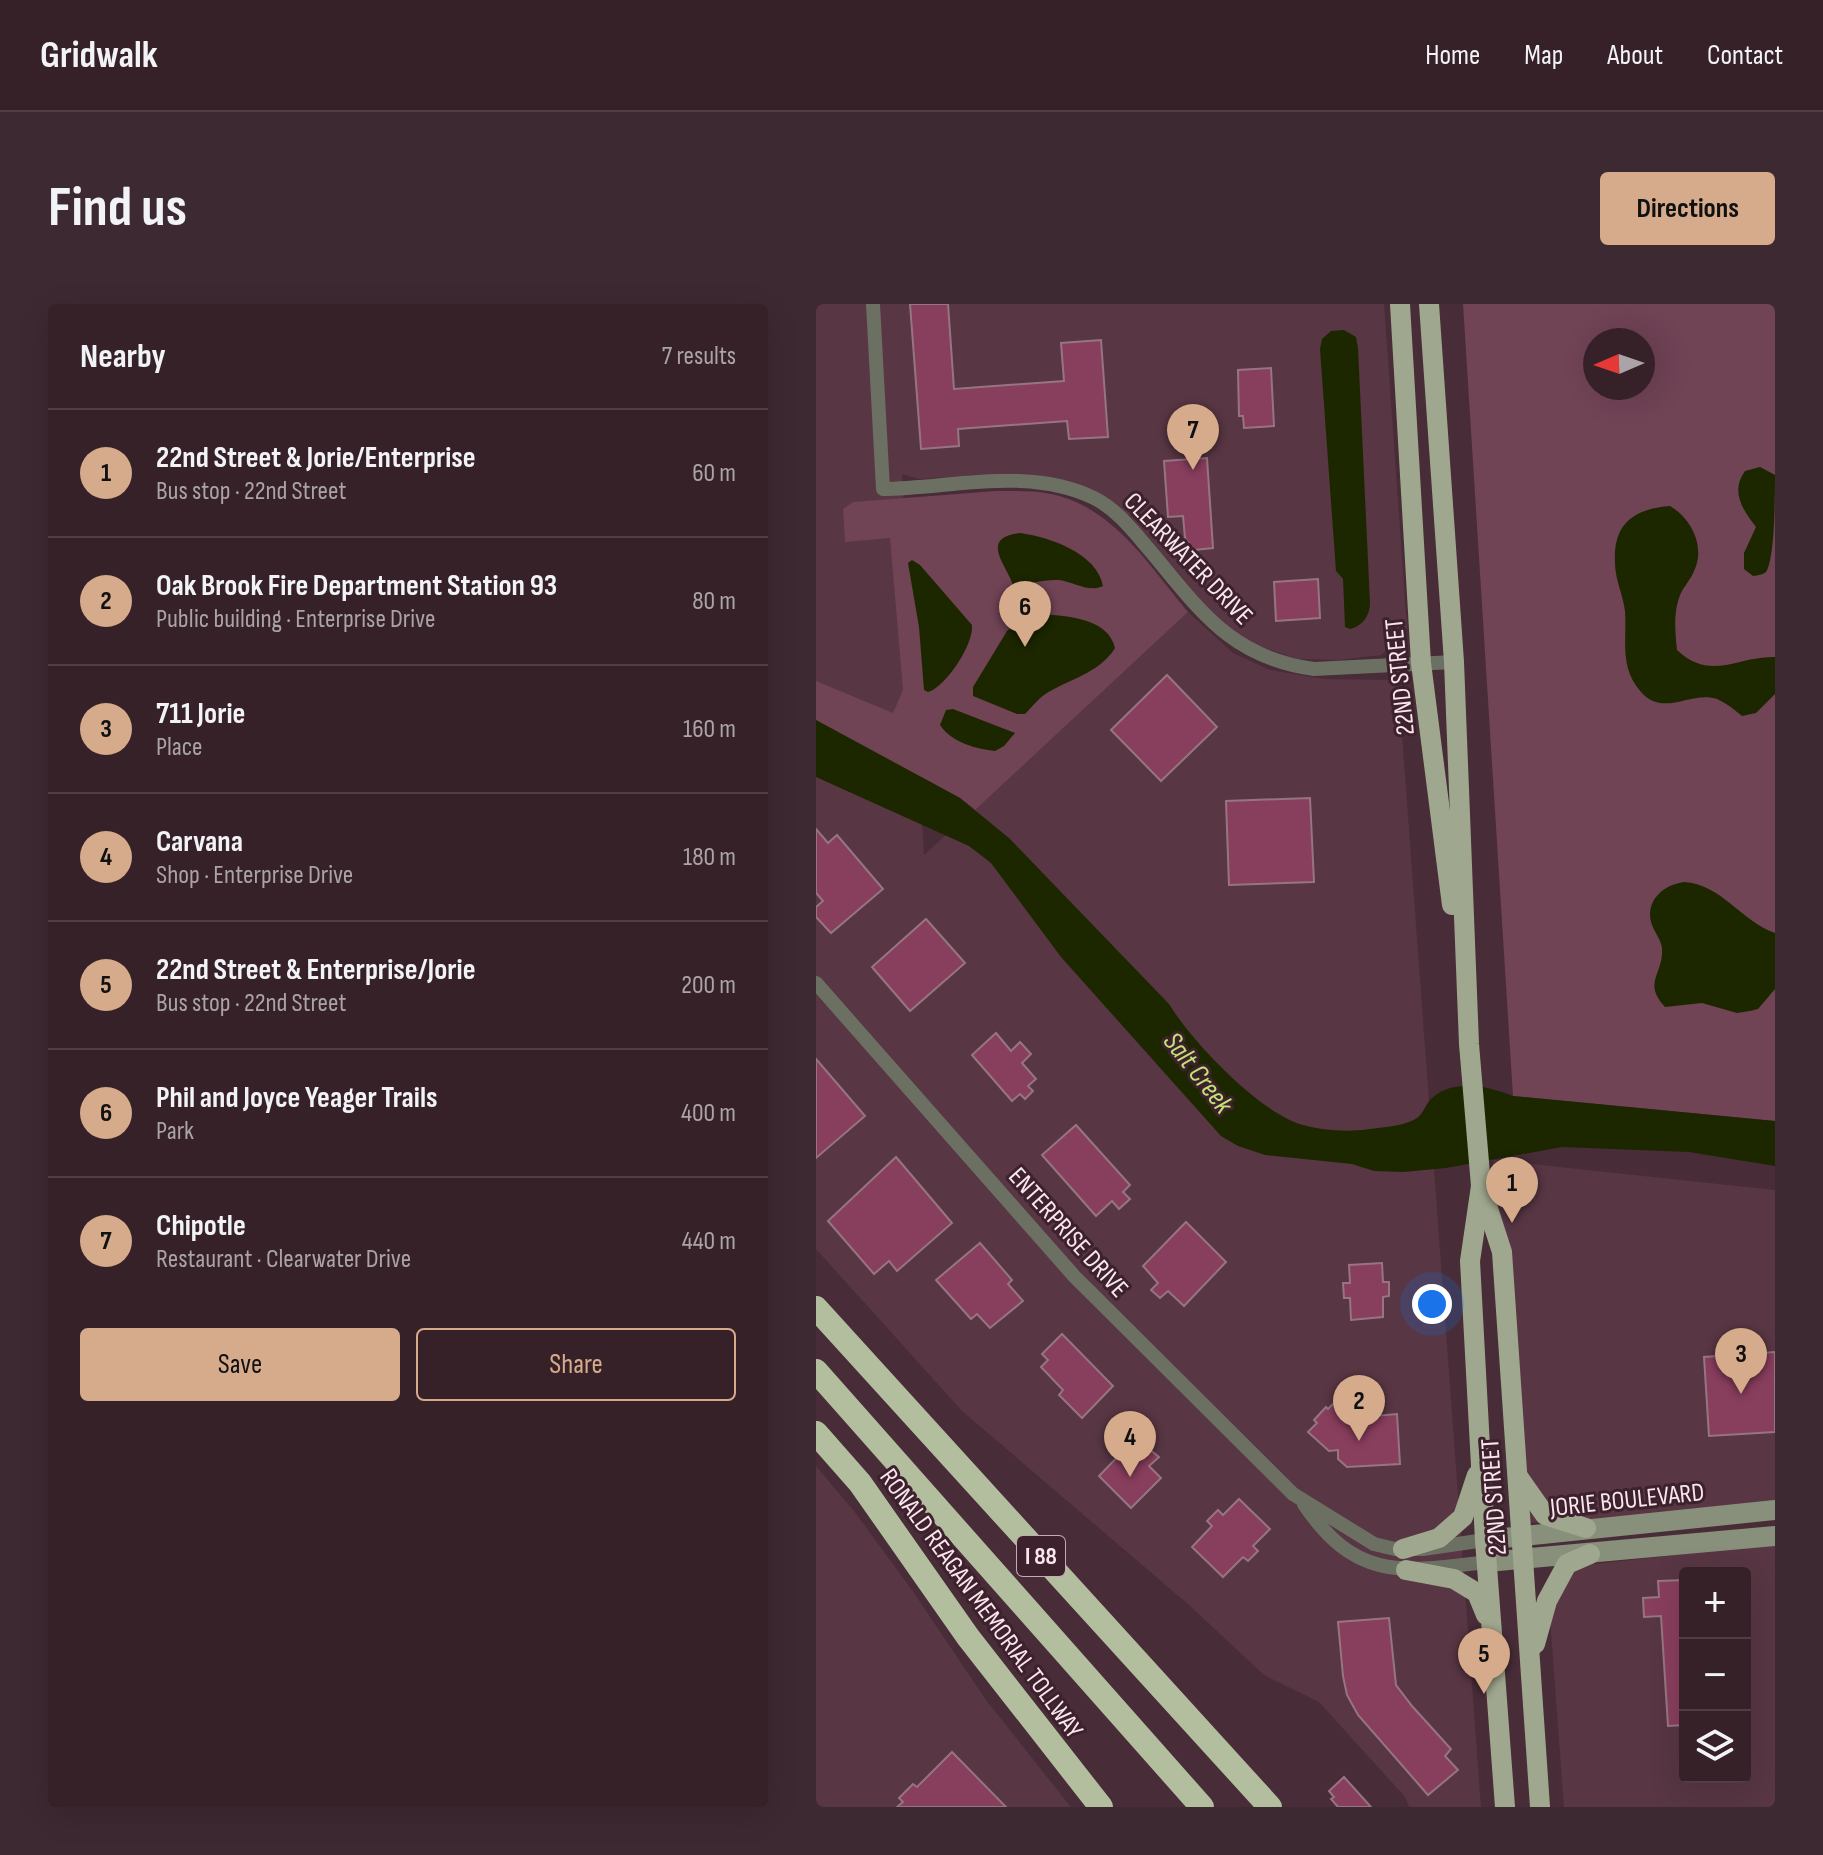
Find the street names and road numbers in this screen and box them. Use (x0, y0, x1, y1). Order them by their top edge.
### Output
street label: CLEARWATER DRIVE (1117, 486, 1259, 632)
street label: 22ND STREET (1379, 617, 1422, 737)
street label: ENTERPRISE DRIVE (1002, 1162, 1134, 1304)
street label: 22ND STREET (1475, 1437, 1514, 1556)
street label: RONALD REAGAN MEMORIAL TOLLWAY (873, 1463, 1089, 1745)
street label: JORIE BOULEVARD (1548, 1477, 1706, 1524)
road number: I 88 (1017, 1536, 1065, 1576)

